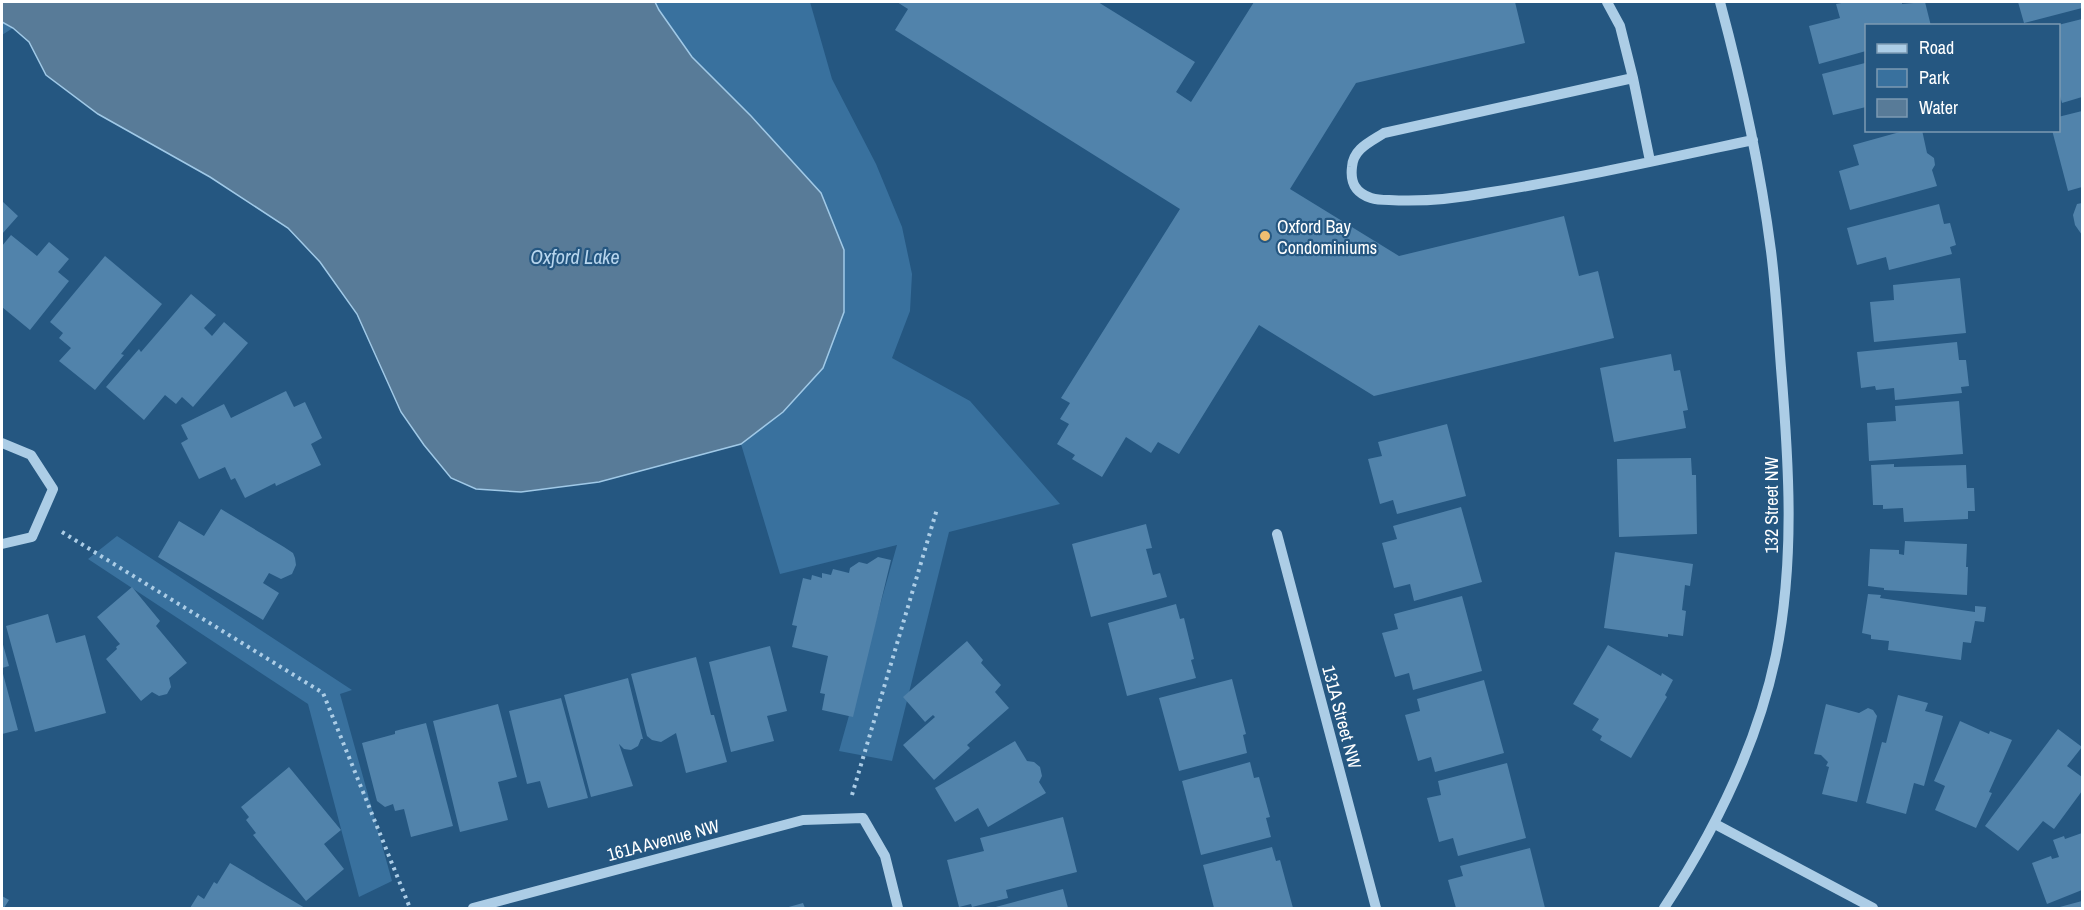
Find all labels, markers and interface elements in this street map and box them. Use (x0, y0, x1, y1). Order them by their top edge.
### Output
legend (1865, 24, 2060, 132)
text: Road (1919, 35, 1954, 60)
text: Park (1919, 65, 1950, 90)
text: Water (1919, 95, 1958, 120)
place label: Oxford Bay Condominiums (1277, 214, 1377, 260)
marker: Oxford Bay Condominiums (1258, 229, 1272, 243)
water label: Oxford Lake (530, 243, 620, 270)
street label: 132 Street NW (1759, 457, 1784, 553)
street label: 131A Street NW (1316, 663, 1368, 771)
street label: 161A Avenue NW (604, 813, 722, 867)

